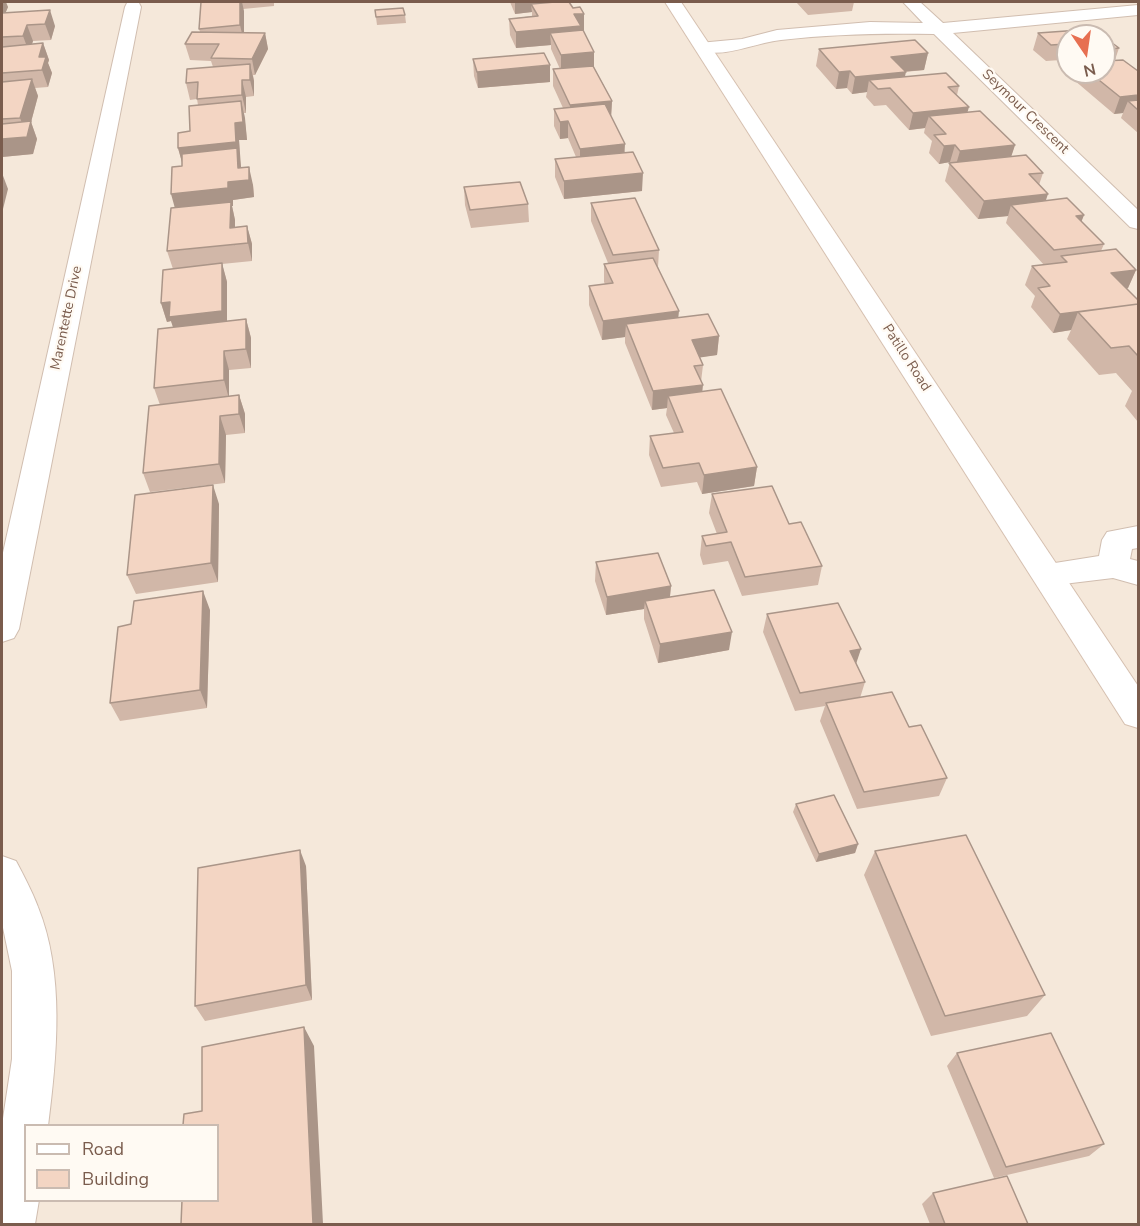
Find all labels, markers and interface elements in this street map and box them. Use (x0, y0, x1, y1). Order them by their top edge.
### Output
north arrow (1056, 24, 1116, 84)
text: N (1081, 58, 1098, 82)
street label: Seymour Crescent (978, 66, 1072, 158)
street label: Marentette Drive (48, 265, 86, 371)
street label: Patillo Road (878, 321, 934, 395)
legend (24, 1124, 219, 1202)
text: Road (82, 1137, 124, 1161)
text: Building (82, 1167, 149, 1191)

